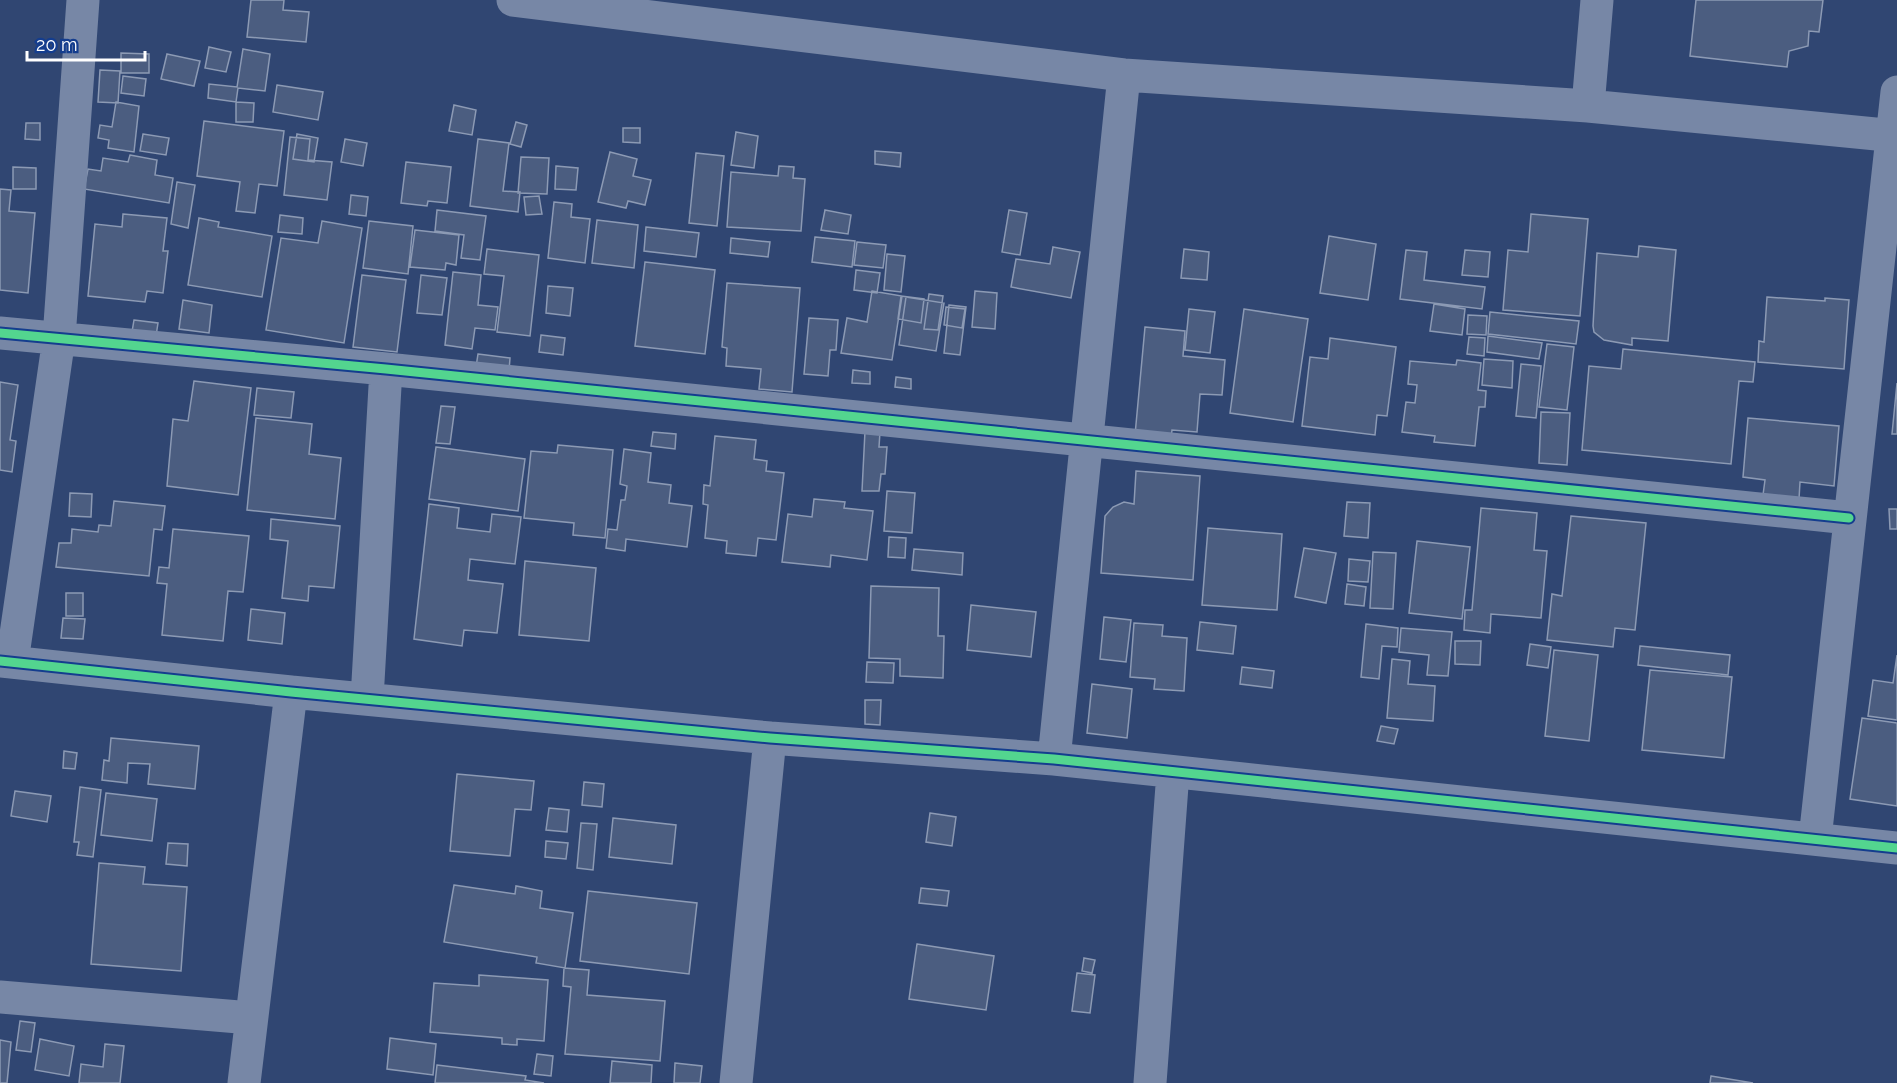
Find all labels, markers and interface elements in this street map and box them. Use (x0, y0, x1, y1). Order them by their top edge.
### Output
scale bar (27, 24, 146, 62)
text: 20 m (36, 34, 78, 55)

